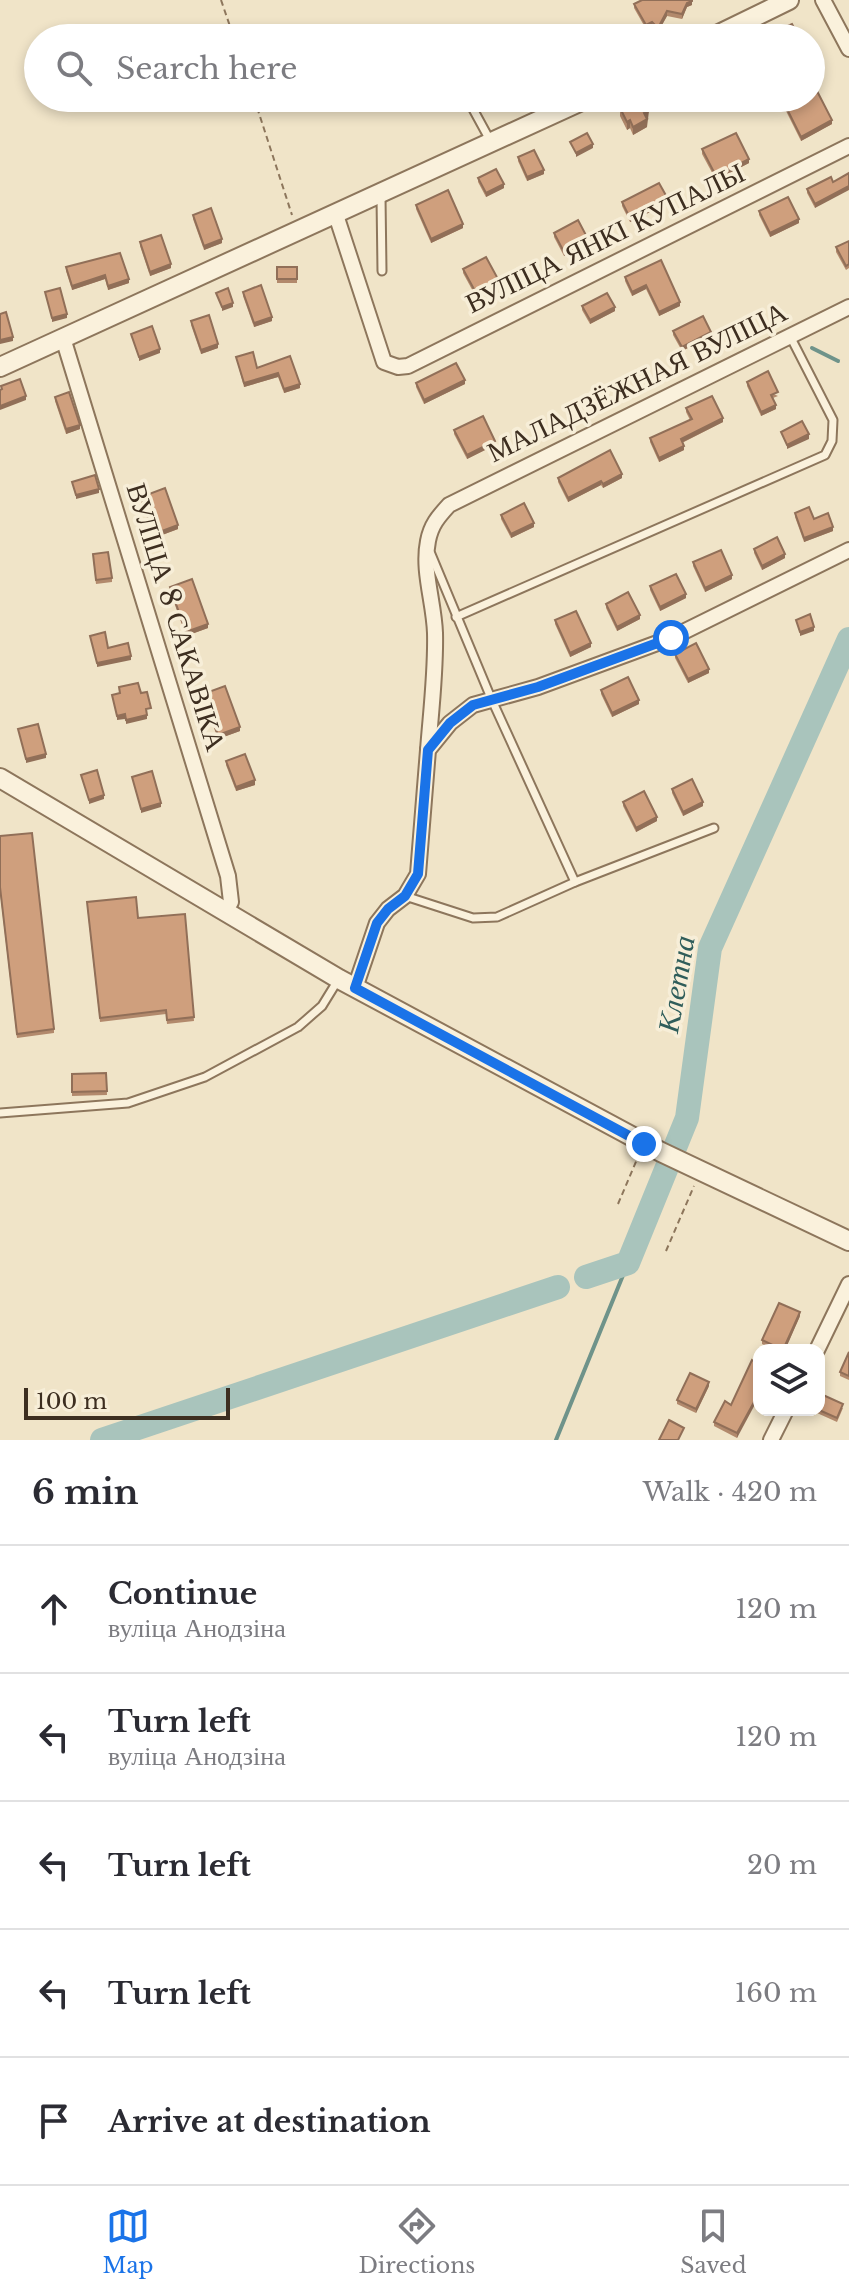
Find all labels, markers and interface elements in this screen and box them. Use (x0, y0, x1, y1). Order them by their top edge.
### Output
search box (24, 24, 825, 112)
icon: search (52, 46, 96, 90)
text: Search here (116, 50, 297, 87)
street label: ВУЛІЦА ЯНКІ КУПАЛЫ (460, 155, 750, 321)
street label: МАЛАДЗЁЖНАЯ ВУЛІЦА (481, 294, 793, 470)
street label: ВУЛІЦА 8 САКАВІКА (119, 479, 234, 756)
route start (653, 620, 689, 656)
water label: Клетна (649, 932, 703, 1037)
route end (626, 1126, 662, 1162)
map controls (753, 1344, 825, 1416)
button: layers (753, 1344, 825, 1416)
scale bar (24, 1384, 230, 1420)
text: 100 m (36, 1388, 107, 1415)
text: 6 min (32, 1471, 139, 1513)
text: Walk · 420 m (643, 1476, 817, 1508)
text: Continue (108, 1575, 257, 1612)
icon: ahead (32, 1587, 76, 1631)
text: 120 m (735, 1593, 817, 1625)
text: вуліца Анодзіна (108, 1612, 286, 1644)
text: Turn left (108, 1703, 251, 1740)
icon: left (32, 1715, 76, 1759)
text: 120 m (735, 1721, 817, 1753)
text: вуліца Анодзіна (108, 1740, 286, 1772)
icon: left (32, 1843, 76, 1887)
text: Turn left (108, 1847, 251, 1884)
text: 20 m (747, 1849, 817, 1881)
icon: left (32, 1971, 76, 2015)
text: Turn left (108, 1975, 251, 2012)
text: 160 m (735, 1977, 817, 2009)
icon: arrive (32, 2099, 76, 2143)
text: Arrive at destination (108, 2103, 431, 2140)
tab: Map (102, 2204, 154, 2279)
tab: Directions (358, 2204, 475, 2279)
tab: Saved (680, 2204, 747, 2279)

